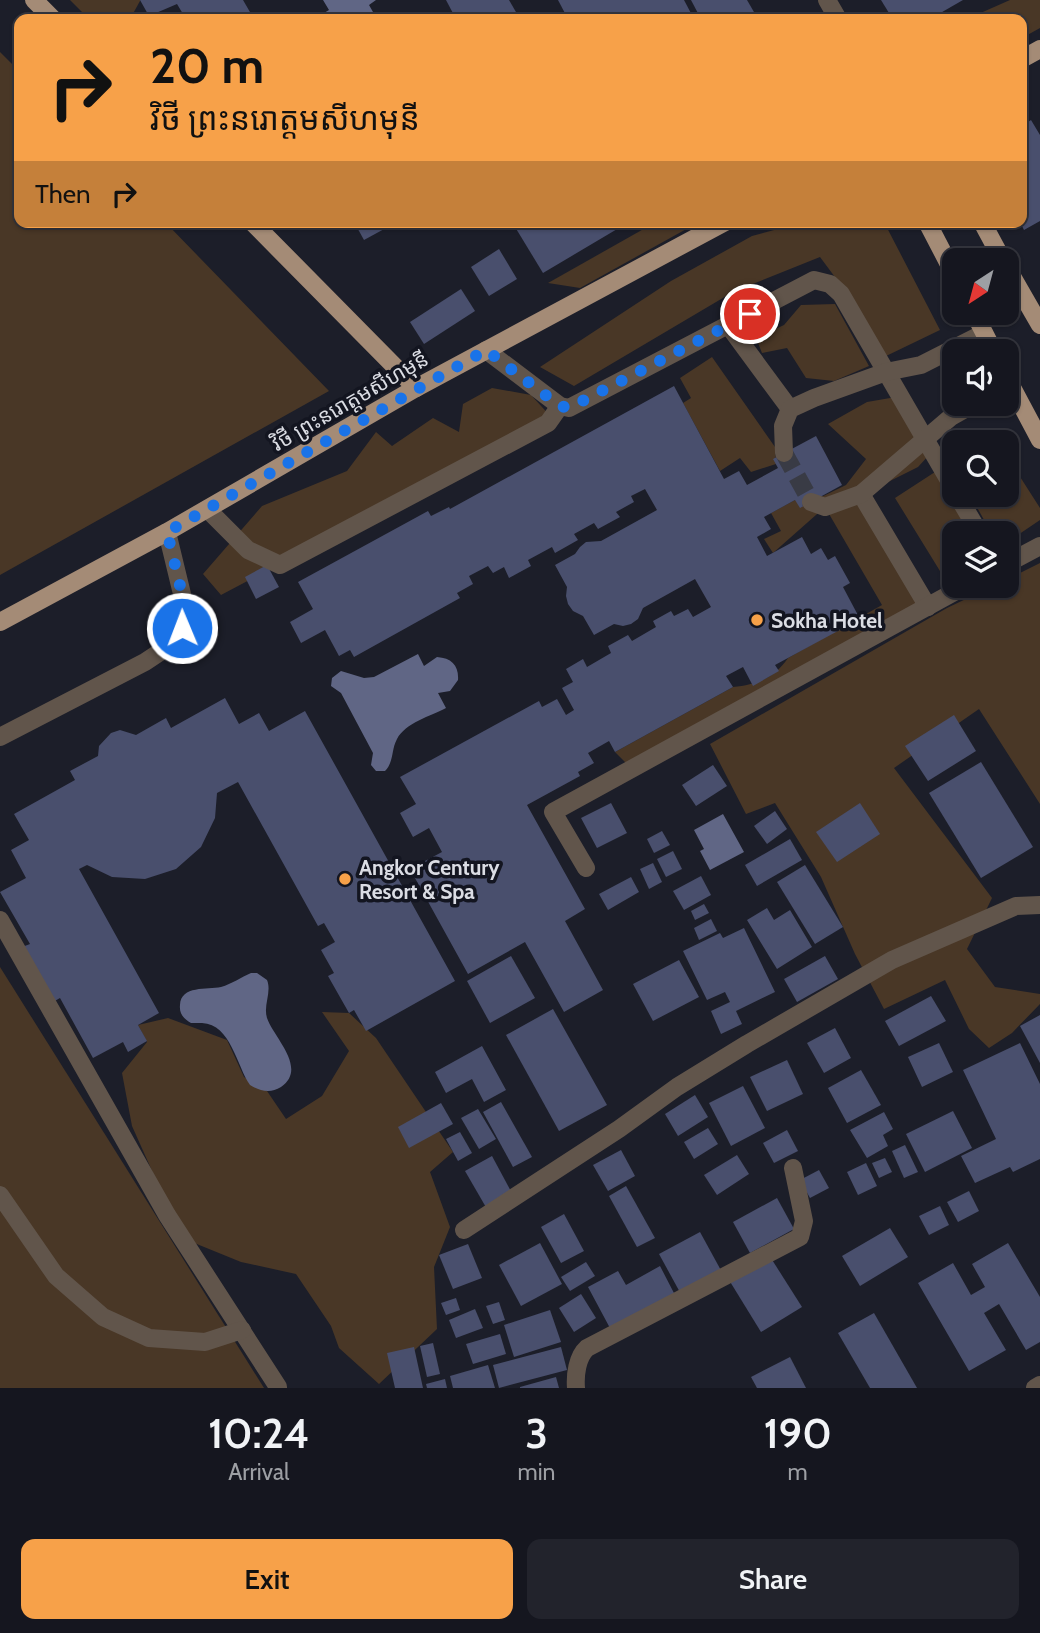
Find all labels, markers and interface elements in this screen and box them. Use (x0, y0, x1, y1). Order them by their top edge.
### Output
text: 20 m (150, 36, 264, 95)
icon: right (35, 42, 126, 133)
text: វិថី ព្រះនរោត្ដមសីហមុនី (150, 99, 420, 138)
icon: right (105, 175, 143, 213)
text: Then (35, 178, 91, 210)
north arrow (942, 248, 1018, 326)
map controls (942, 248, 1019, 598)
pin (720, 284, 780, 344)
icon: arrive (731, 295, 769, 333)
button: sound (942, 339, 1019, 416)
street label: វិថី ព្រះនរោត្ដមសីហមុនី (266, 346, 434, 458)
button: search (942, 430, 1019, 507)
button: layers (942, 521, 1019, 598)
position arrow (145, 591, 219, 665)
place label: Sokha Hotel (771, 608, 883, 633)
marker: Sokha Hotel (749, 612, 765, 628)
place label: Angkor Century Resort & Spa (359, 855, 500, 904)
marker: Angkor Century Resort & Spa (337, 871, 353, 887)
text: 10:24 (208, 1407, 309, 1459)
text: 3 (525, 1407, 548, 1459)
text: 190 (764, 1407, 832, 1459)
text: Arrival (228, 1458, 289, 1486)
text: min (518, 1458, 555, 1486)
text: m (788, 1458, 808, 1486)
button: Exit (21, 1539, 513, 1619)
button: Share (527, 1539, 1019, 1619)

